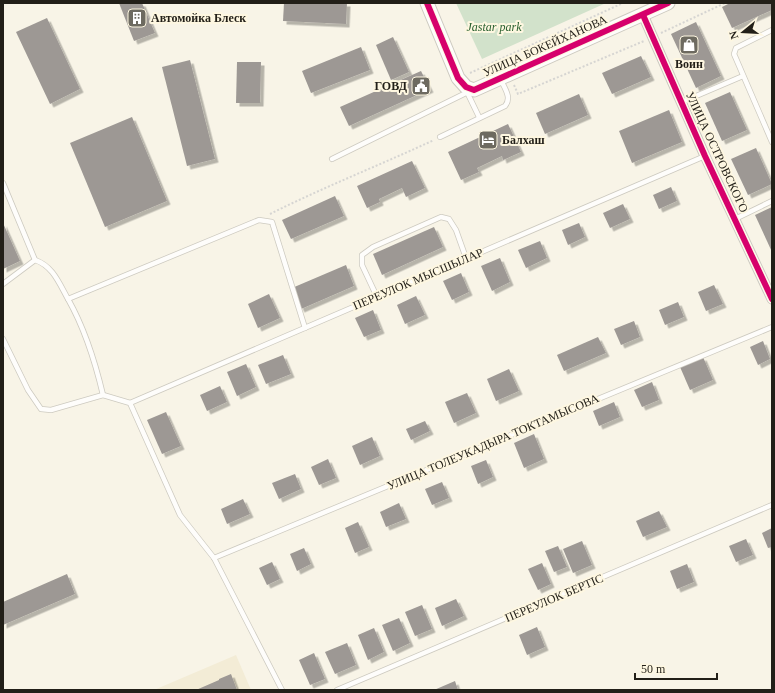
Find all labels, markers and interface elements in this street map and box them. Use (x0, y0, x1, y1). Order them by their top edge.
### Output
building icon: Автомойка Блеск (126, 7, 148, 29)
place label: Автомойка Блеск (151, 11, 246, 25)
street label: УЛИЦА БОКЕЙХАНОВА (481, 12, 610, 80)
north arrow (723, 12, 763, 52)
park label: Jastar park (467, 20, 522, 34)
text: N (727, 29, 740, 41)
shop icon: Воин (678, 34, 700, 56)
place label: Воин (675, 57, 703, 71)
public building icon: ГОВД (410, 75, 432, 97)
place label: ГОВД (375, 79, 408, 93)
street label: УЛИЦА ОСТРОВСКОГО (683, 89, 751, 215)
hotel icon: Балхаш (477, 129, 499, 151)
place label: Балхаш (502, 133, 545, 147)
street label: ПЕРЕУЛОК МЫСШЫЛАР (351, 245, 486, 313)
street label: УЛИЦА ТОЛЕУКАДЫРА ТОКТАМЫСОВА (385, 391, 601, 493)
street label: ПЕРЕУЛОК БЕРТІС (503, 571, 605, 625)
scale bar (635, 655, 717, 681)
text: 50 m (641, 662, 666, 676)

